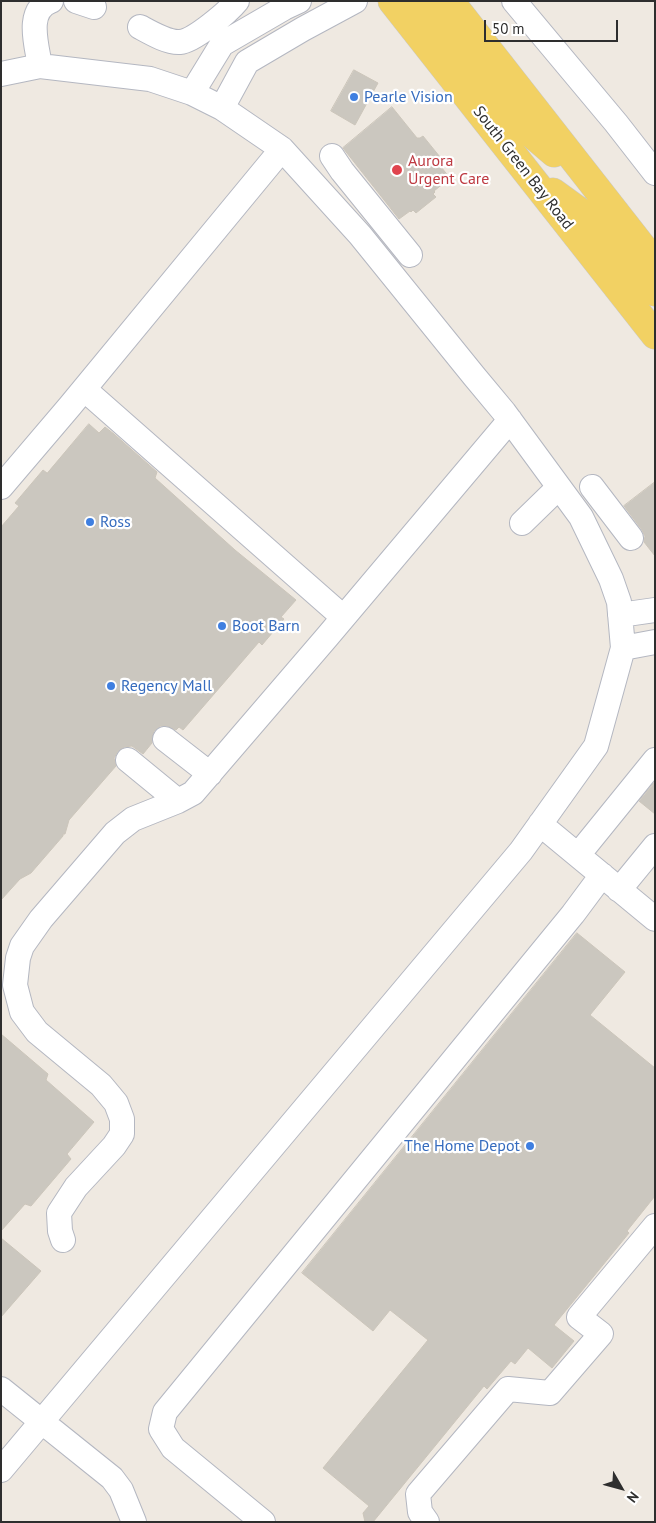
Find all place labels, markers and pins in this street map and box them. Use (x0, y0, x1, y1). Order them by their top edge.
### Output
place label: Pearle Vision (364, 87, 453, 107)
marker: Pearle Vision (348, 91, 360, 103)
place label: Aurora Urgent Care (408, 151, 489, 189)
marker: Aurora Urgent Care (390, 163, 404, 177)
place label: Ross (100, 512, 131, 532)
marker: Ross (84, 516, 96, 528)
place label: Boot Barn (232, 616, 300, 636)
marker: Boot Barn (216, 620, 228, 632)
place label: Regency Mall (121, 676, 212, 696)
marker: Regency Mall (105, 680, 117, 692)
place label: The Home Depot (404, 1136, 520, 1156)
marker: The Home Depot (524, 1140, 536, 1152)

